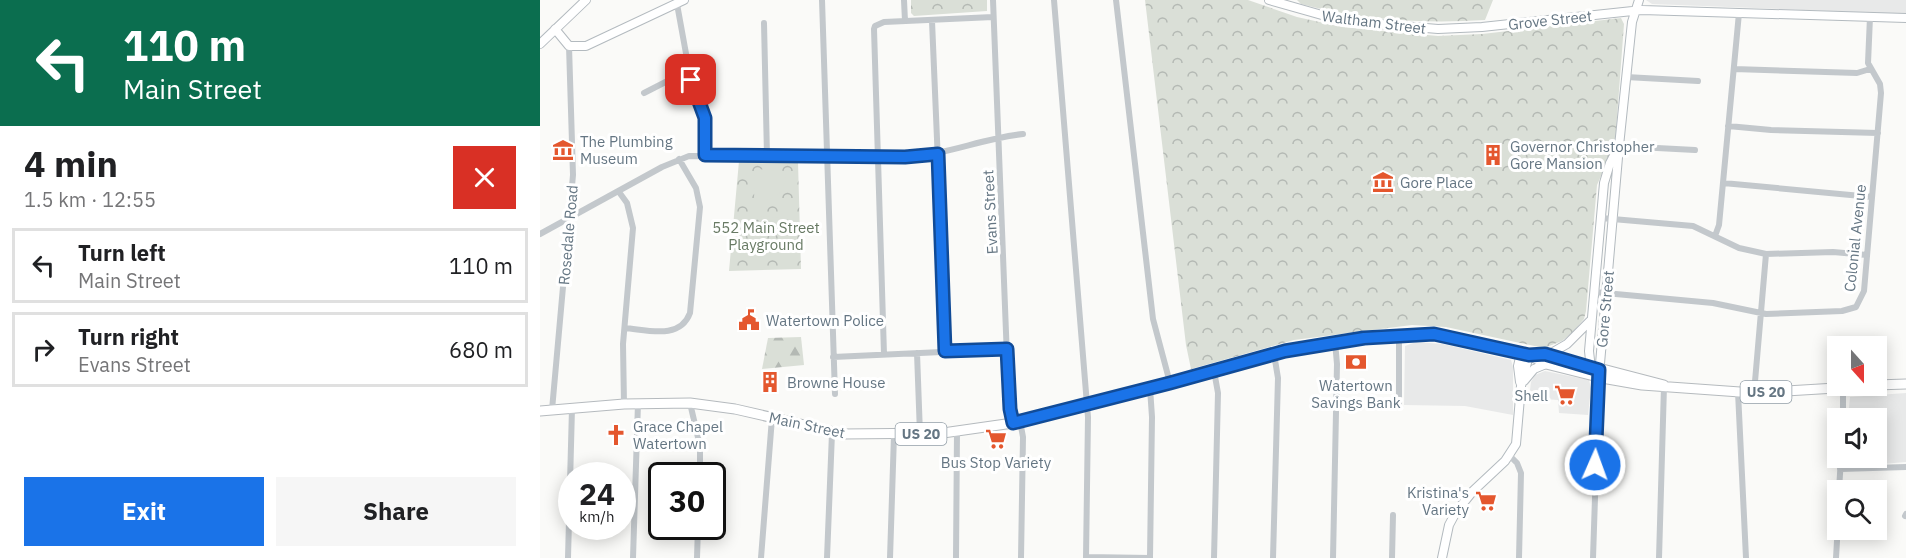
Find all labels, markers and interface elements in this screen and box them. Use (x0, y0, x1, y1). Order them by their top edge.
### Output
street label: Waltham Street (1321, 6, 1427, 38)
street label: Grove Street (1507, 6, 1593, 34)
text: 110 m (123, 18, 246, 73)
icon: left (24, 24, 102, 102)
pin (665, 54, 716, 105)
icon: arrive (674, 63, 707, 96)
text: Main Street (123, 71, 262, 106)
place label: The Plumbing Museum (580, 132, 673, 168)
place label: Governor Christopher Gore Mansion (1510, 137, 1655, 173)
museum icon: The Plumbing Museum (551, 138, 575, 162)
text: 4 min (24, 140, 118, 187)
building icon: Governor Christopher Gore Mansion (1481, 143, 1505, 167)
button: close (453, 146, 516, 209)
street label: Evans Street (978, 169, 1002, 255)
museum icon: Gore Place (1371, 170, 1395, 194)
place label: Gore Place (1400, 173, 1473, 192)
street label: Colonial Avenue (1840, 183, 1870, 293)
street label: Rosedale Road (554, 184, 582, 286)
text: 1.5 km · 12:55 (24, 186, 156, 213)
park label: 552 Main Street Playground (712, 218, 820, 254)
text: Turn left (78, 238, 166, 267)
icon: left (27, 249, 60, 282)
text: 110 m (449, 251, 513, 280)
text: Main Street (78, 267, 181, 294)
street label: Gore Street (1592, 270, 1618, 348)
public building icon: Watertown Police (737, 308, 761, 332)
place label: Watertown Police (766, 311, 884, 330)
text: Turn right (78, 322, 179, 351)
icon: right (27, 333, 60, 366)
text: 680 m (449, 335, 513, 364)
north arrow (1827, 336, 1887, 396)
map controls (1827, 336, 1887, 540)
bank icon: Watertown Savings Bank (1344, 350, 1368, 374)
text: Evans Street (78, 351, 191, 378)
building icon: Browne House (758, 370, 782, 394)
place label: Browne House (787, 373, 885, 392)
place label: Watertown Savings Bank (1311, 376, 1401, 412)
road number: US 20 (1740, 381, 1792, 403)
supermarket icon: Shell (1553, 383, 1577, 407)
place label: Shell (1514, 386, 1548, 405)
street label: Main Street (767, 408, 847, 442)
button: sound (1827, 408, 1887, 468)
place label: Grace Chapel Watertown (633, 417, 723, 453)
church icon: Grace Chapel Watertown (604, 423, 628, 447)
road number: US 20 (896, 423, 946, 445)
supermarket icon: Bus Stop Variety (984, 427, 1008, 451)
position arrow (1563, 433, 1627, 497)
place label: Bus Stop Variety (941, 453, 1052, 472)
speed limit sign: 30 (648, 462, 726, 540)
text: 24 (579, 474, 615, 513)
button: Exit (24, 477, 264, 546)
button: Share (276, 477, 516, 546)
button: search (1827, 480, 1887, 540)
place label: Kristina's Variety (1407, 483, 1470, 519)
supermarket icon: Kristina's Variety (1474, 489, 1498, 513)
text: km/h (579, 507, 615, 526)

